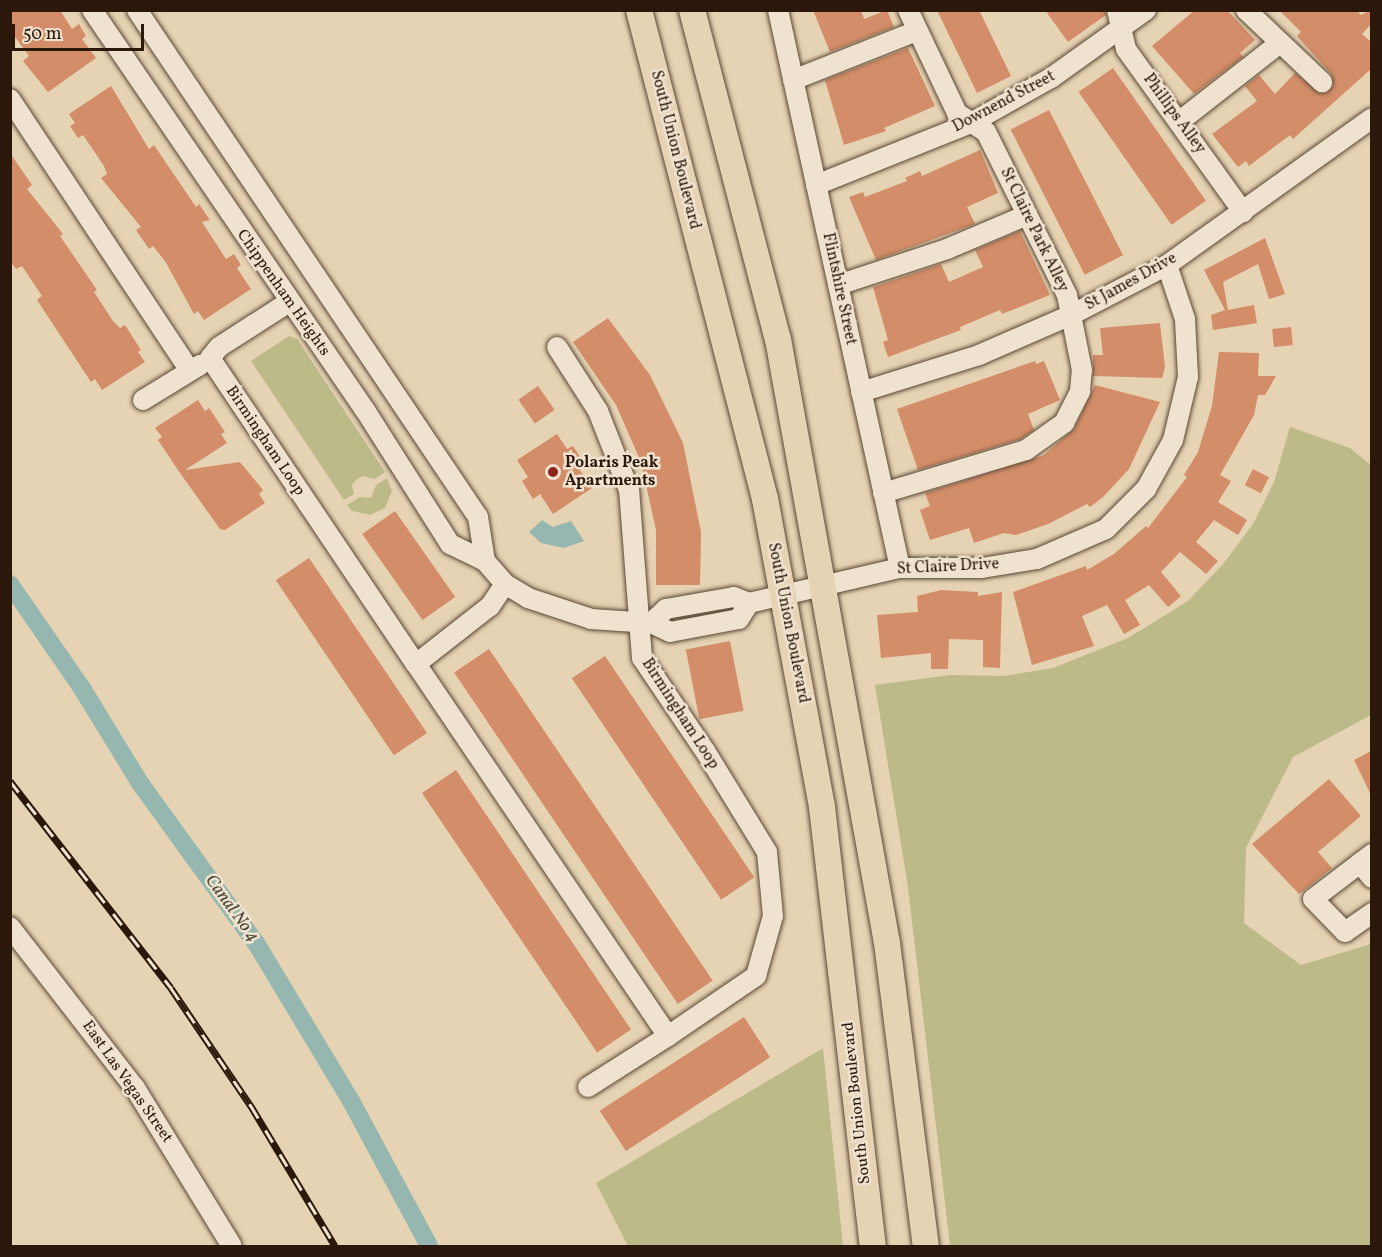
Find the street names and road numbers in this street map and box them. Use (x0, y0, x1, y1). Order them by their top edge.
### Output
street label: Downend Street (949, 67, 1059, 137)
street label: South Union Boulevard (646, 69, 704, 231)
street label: Phillips Alley (1139, 70, 1209, 158)
street label: St Claire Park Alley (996, 165, 1072, 295)
street label: Chippenham Heights (232, 226, 334, 360)
street label: Flintshire Street (818, 231, 860, 347)
street label: St James Drive (1082, 249, 1180, 315)
street label: Birmingham Loop (221, 382, 309, 500)
street label: South Union Boulevard (763, 541, 813, 705)
street label: St Claire Drive (896, 555, 1000, 579)
street label: Birmingham Loop (637, 655, 723, 773)
street label: East Las Vegas Street (77, 1017, 177, 1147)
street label: South Union Boulevard (839, 1021, 875, 1185)

